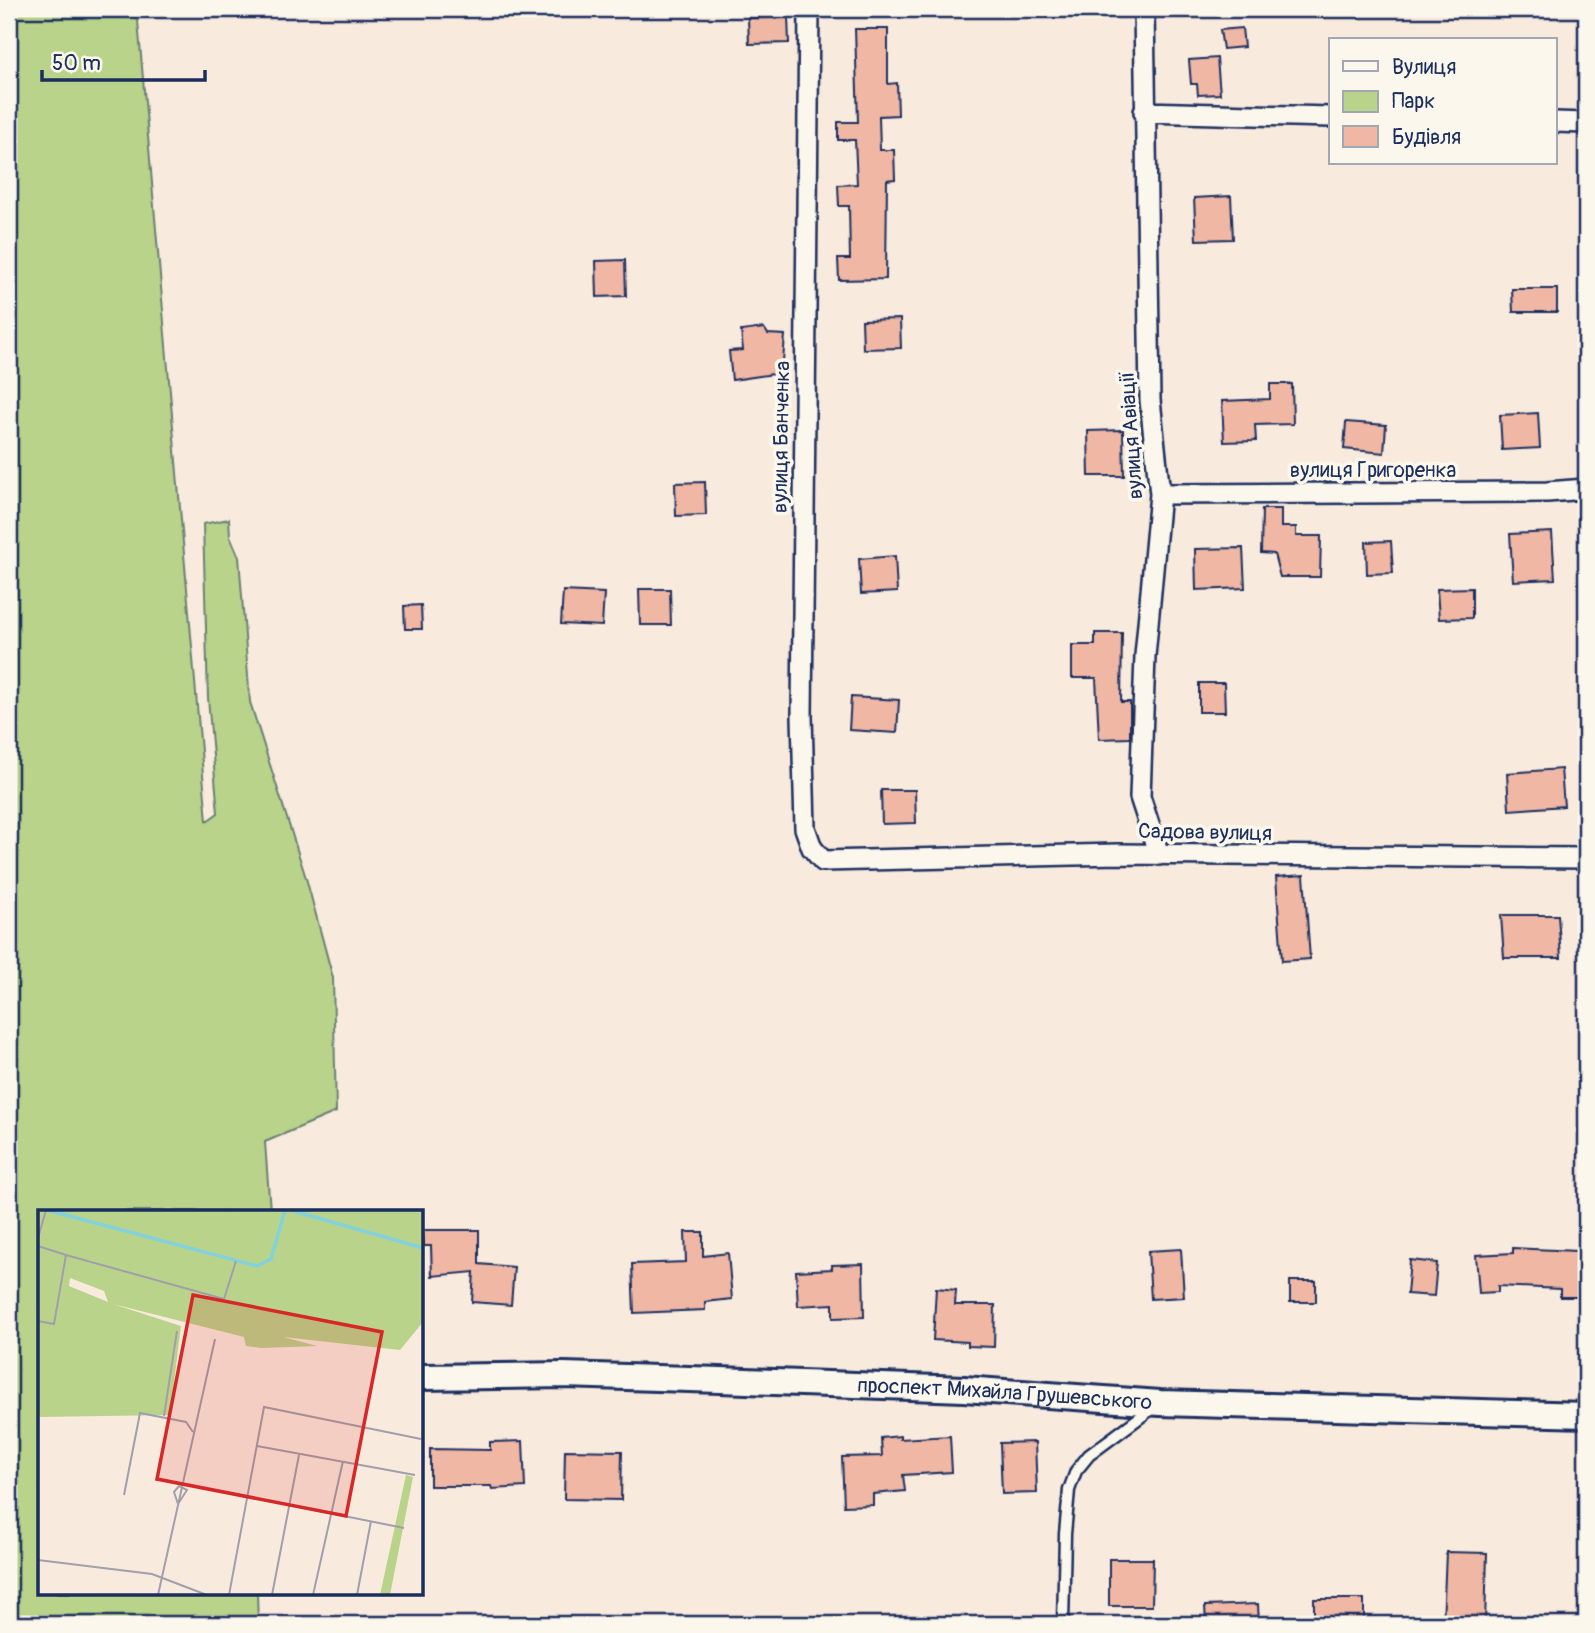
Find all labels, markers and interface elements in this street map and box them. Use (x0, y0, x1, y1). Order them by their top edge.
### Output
scale bar (42, 38, 205, 82)
legend (1329, 38, 1556, 164)
text: 50 m (52, 50, 101, 77)
text: Вулиця (1392, 54, 1456, 81)
text: Парк (1392, 88, 1435, 115)
text: Будівля (1392, 124, 1461, 151)
street label: вулиця Банченка (767, 361, 796, 513)
street label: вулиця Авіації (1114, 370, 1149, 500)
street label: вулиця Григоренка (1290, 457, 1456, 484)
street label: Садова вулиця (1138, 818, 1272, 847)
inset map (38, 1210, 424, 1594)
street label: проспект Михайла Грушевського (857, 1372, 1153, 1416)

